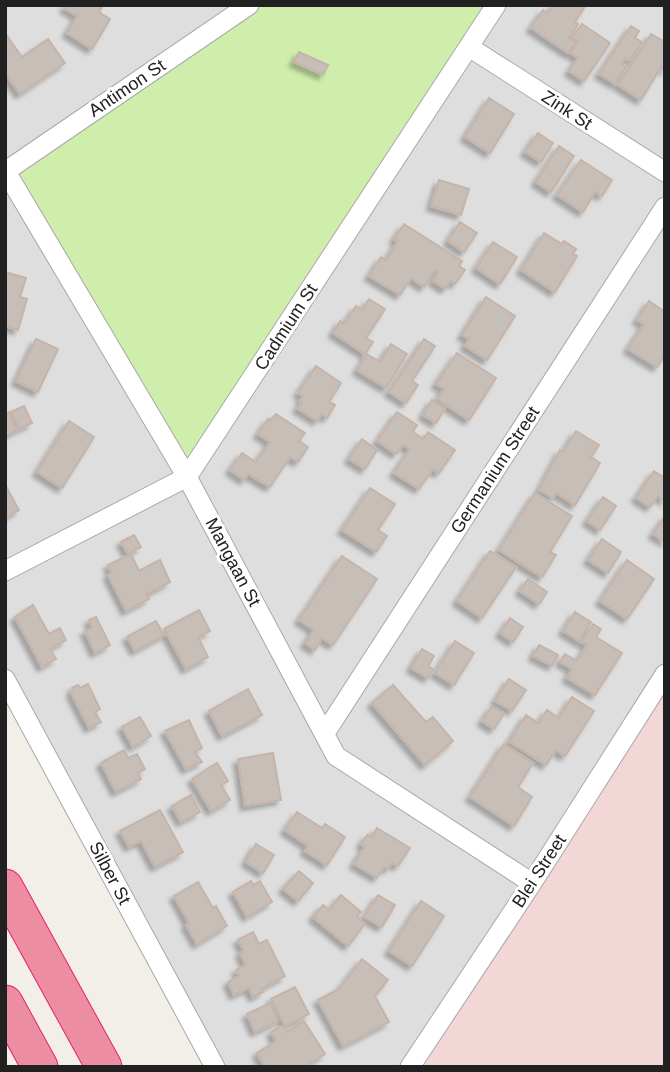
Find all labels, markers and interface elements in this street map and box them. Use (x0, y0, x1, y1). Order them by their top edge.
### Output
street label: Antimon St (85, 55, 169, 121)
street label: Zink St (538, 86, 596, 134)
street label: Cadmium St (251, 280, 321, 374)
street label: Germanium Street (447, 403, 543, 537)
street label: Mangaan St (201, 514, 265, 610)
street label: Blei Street (508, 831, 570, 911)
street label: Silber St (85, 838, 135, 908)

